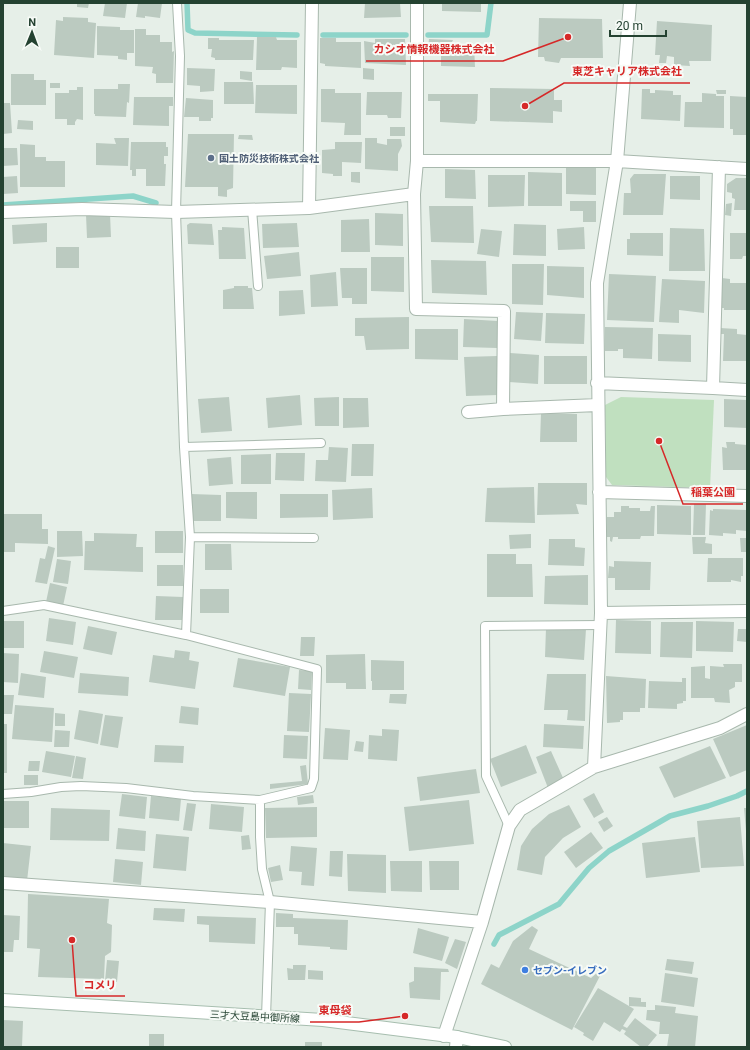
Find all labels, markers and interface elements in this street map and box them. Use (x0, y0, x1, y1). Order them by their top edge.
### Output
north arrow (12, 12, 52, 52)
scale bar (610, 12, 666, 38)
text: N (28, 16, 36, 29)
text: 20 m (616, 19, 643, 33)
callout: カシオ情報機器株式会社 (366, 38, 503, 61)
text: カシオ情報機器株式会社 (374, 43, 495, 56)
callout: 東芝キャリア株式会社 (564, 60, 690, 83)
text: 東芝キャリア株式会社 (572, 65, 682, 78)
marker: 国土防災技術株式会社 (206, 153, 216, 163)
place label: 国土防災技術株式会社 (219, 153, 320, 164)
callout: 稲葉公園 (683, 481, 743, 504)
text: 稲葉公園 (691, 486, 735, 499)
marker: セブン-イレブン (520, 965, 530, 975)
place label: セブン-イレブン (533, 965, 607, 976)
callout: コメリ (76, 973, 125, 996)
text: コメリ (84, 979, 117, 992)
callout: 東母袋 (310, 999, 359, 1022)
text: 東母袋 (319, 1004, 352, 1017)
street label: 三才大豆島中御所線 (210, 1009, 300, 1024)

